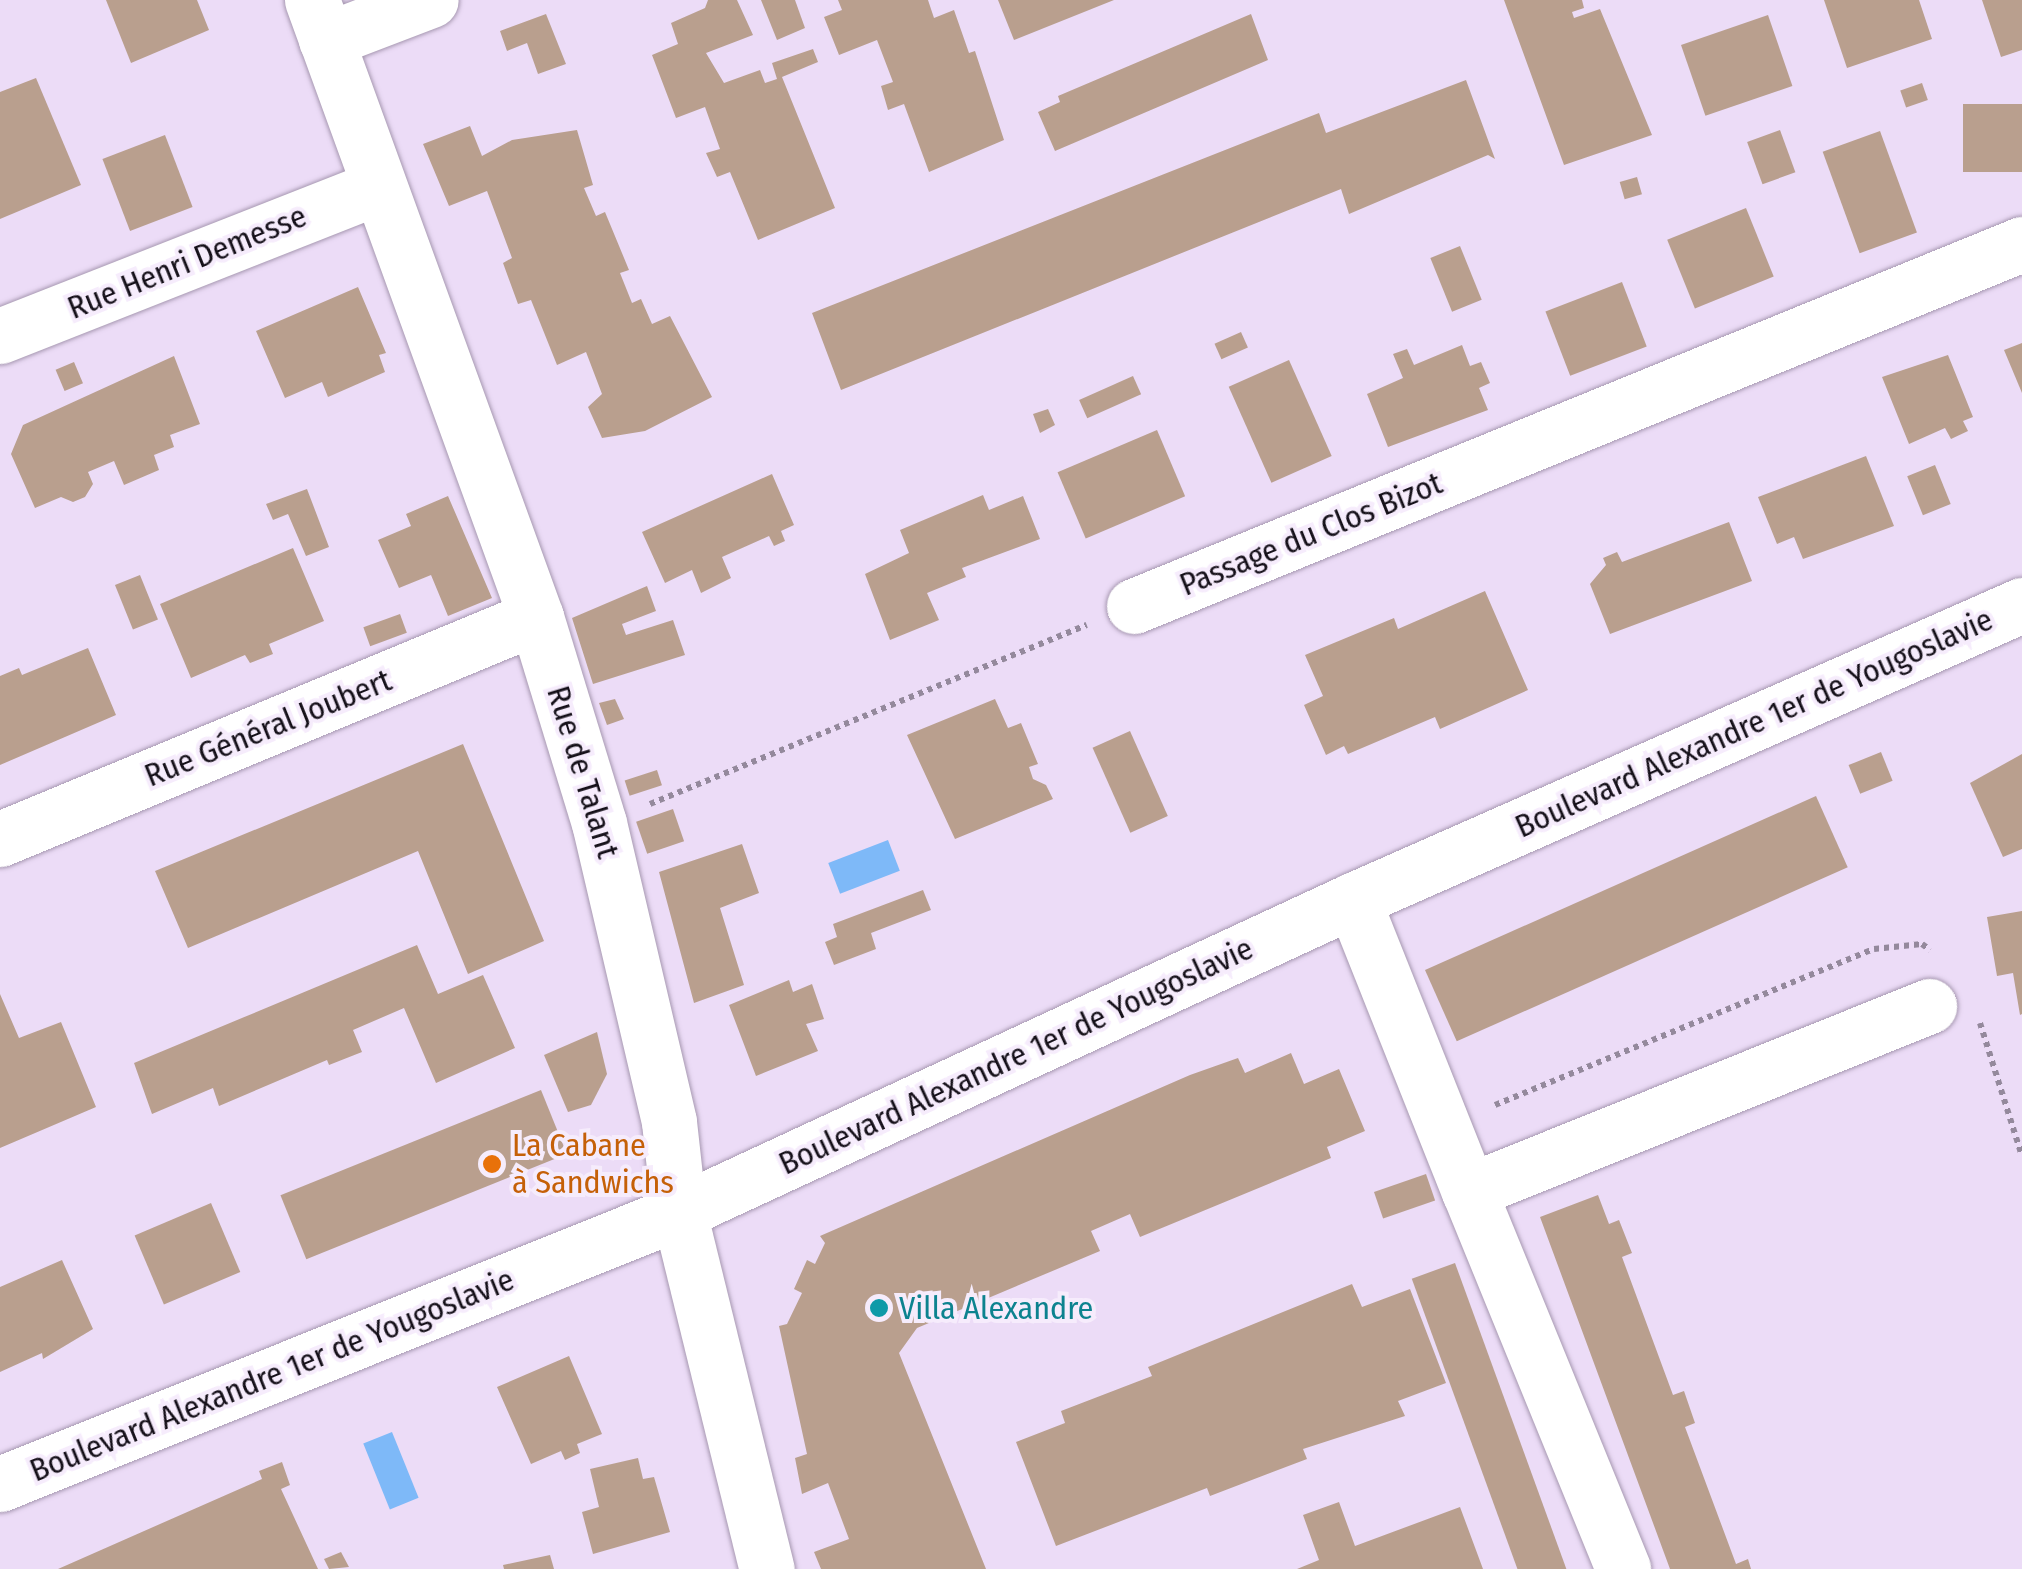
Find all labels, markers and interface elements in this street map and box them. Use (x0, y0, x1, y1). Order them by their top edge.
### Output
street label: Rue Henri Demesse (62, 197, 312, 327)
street label: Passage du Clos Bizot (1174, 464, 1448, 604)
street label: Boulevard Alexandre 1er de Yougoslavie (1509, 600, 1999, 846)
street label: Rue Général Joubert (139, 661, 397, 795)
street label: Rue de Talant (539, 681, 627, 863)
street label: Boulevard Alexandre 1er de Yougoslavie (773, 929, 1259, 1183)
place label: La Cabane à Sandwichs (512, 1127, 674, 1202)
marker: La Cabane à Sandwichs (481, 1153, 503, 1175)
street label: Boulevard Alexandre 1er de Yougoslavie (24, 1260, 520, 1490)
place label: Villa Alexandre (899, 1289, 1093, 1327)
marker: Villa Alexandre (868, 1297, 890, 1319)

